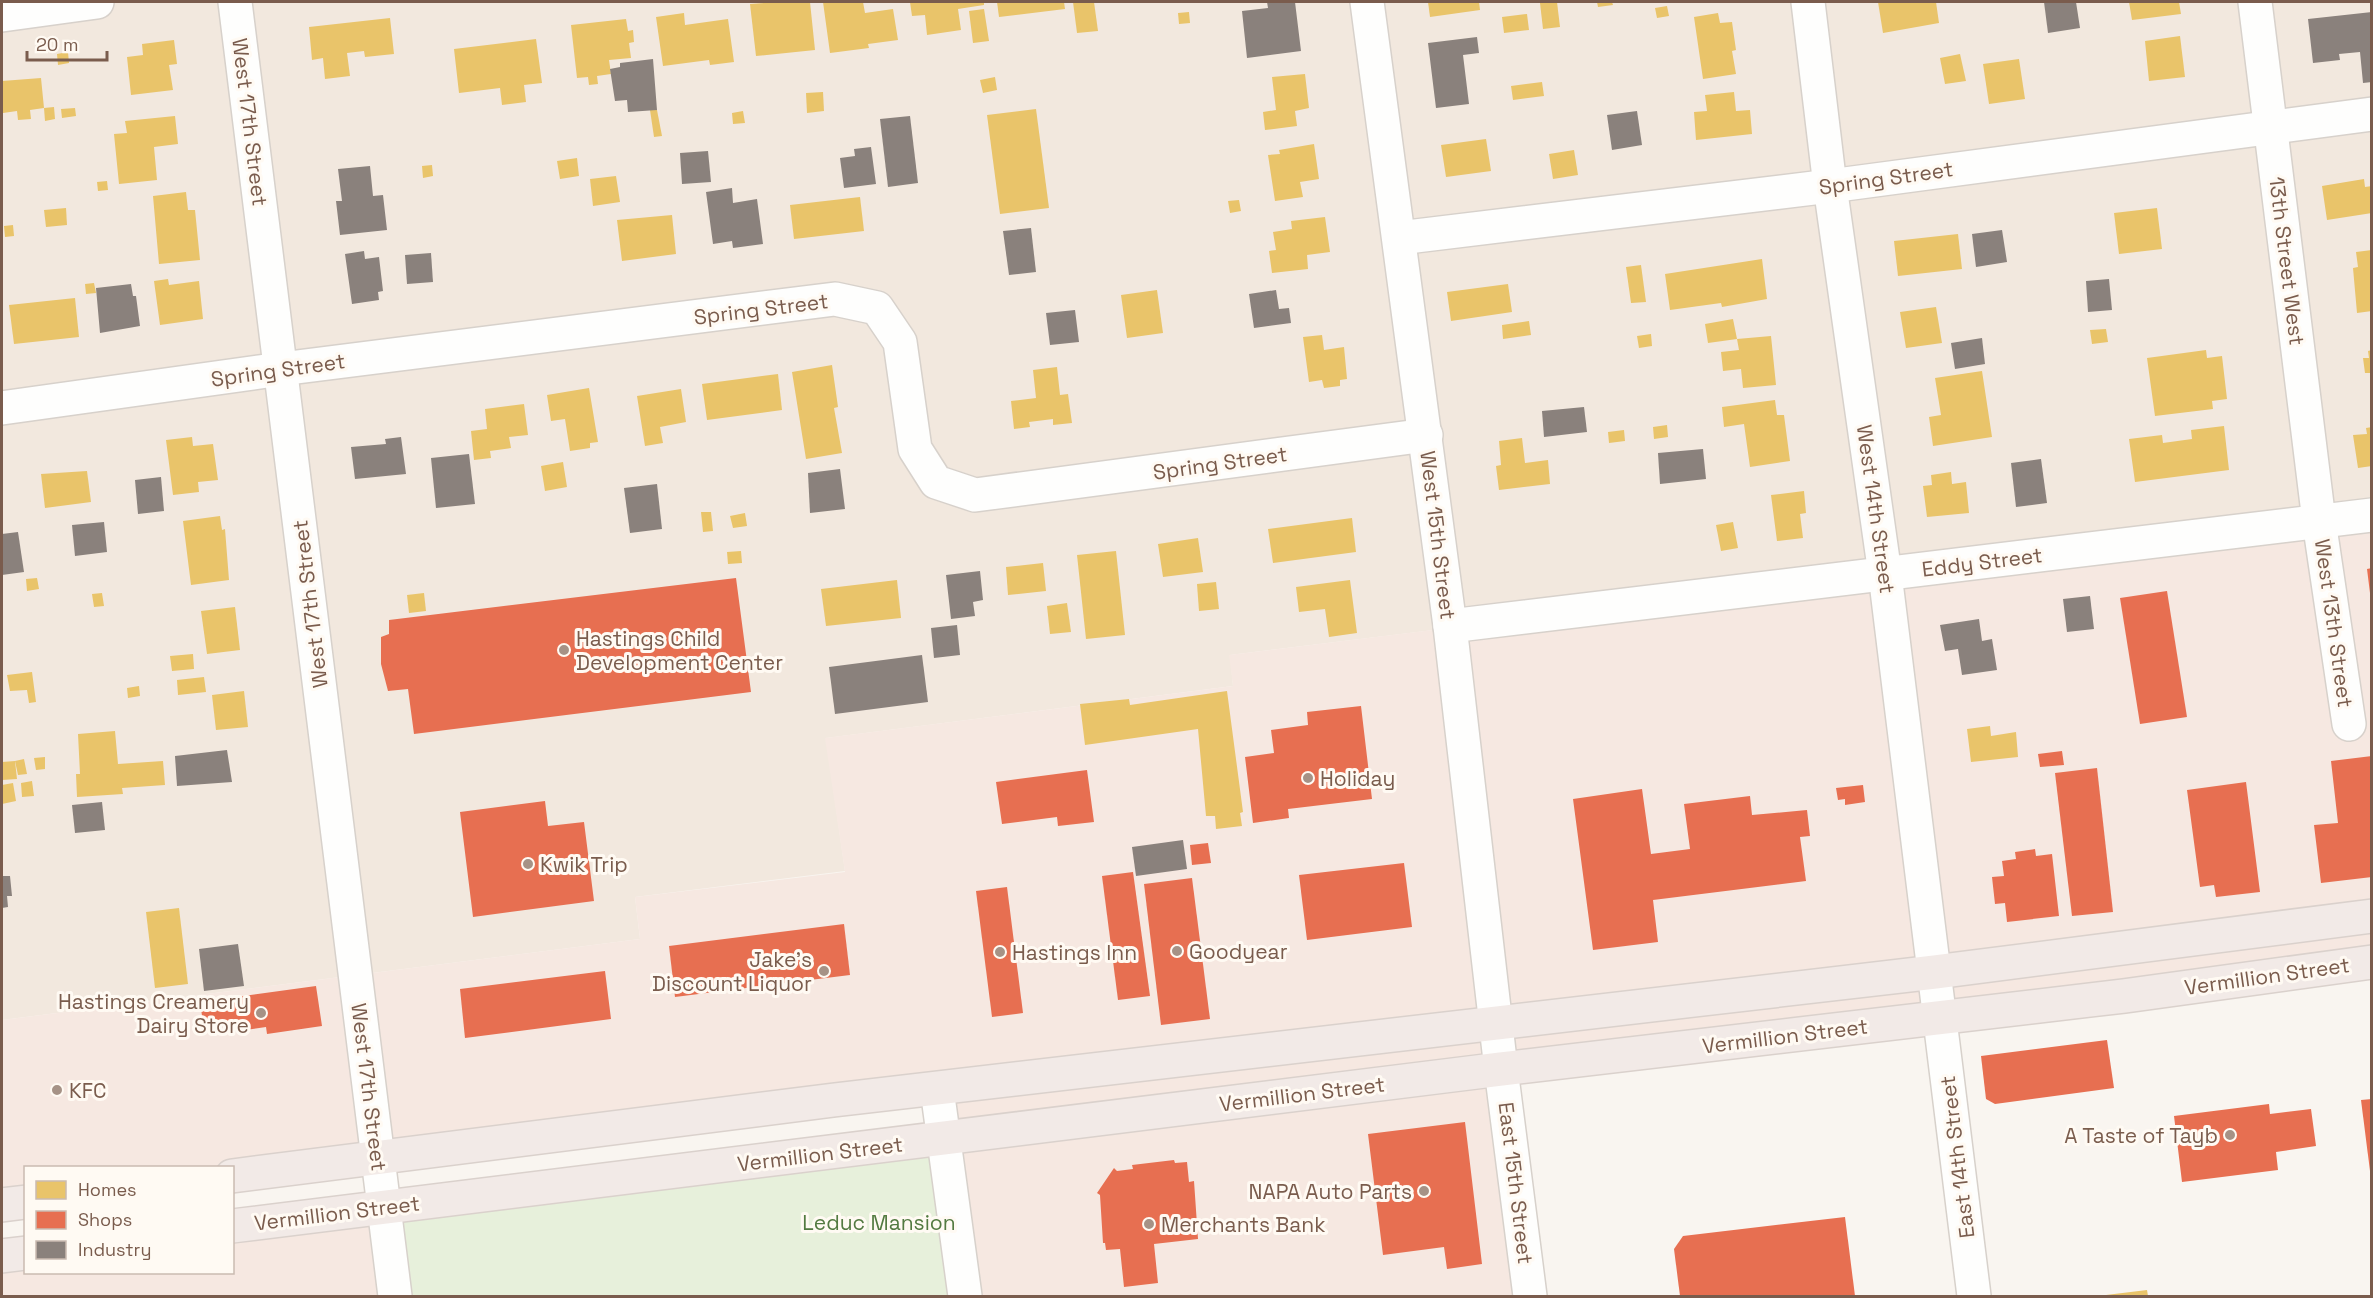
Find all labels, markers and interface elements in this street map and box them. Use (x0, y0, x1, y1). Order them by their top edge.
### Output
scale bar (27, 24, 106, 62)
text: 20 m (36, 33, 79, 56)
street label: West 17th Street (226, 36, 274, 208)
street label: Spring Street (1817, 155, 1955, 201)
street label: 13th Street West (2263, 175, 2311, 347)
street label: Spring Street (692, 287, 830, 331)
street label: Spring Street (209, 347, 347, 393)
street label: West 14th Street (1851, 423, 1901, 595)
street label: Spring Street (1151, 440, 1289, 486)
street label: West 15th Street (1414, 449, 1462, 621)
street label: West 17th Street (286, 518, 334, 690)
street label: West 13th Street (2309, 537, 2359, 709)
street label: Eddy Street (1920, 541, 2044, 583)
place label: Hastings Child Development Center (576, 625, 783, 676)
marker: Hastings Child Development Center (557, 643, 571, 657)
place label: Holiday (1320, 765, 1395, 792)
marker: Holiday (1301, 771, 1315, 785)
place label: Kwik Trip (540, 851, 628, 878)
marker: Kwik Trip (521, 857, 535, 871)
place label: Goodyear (1189, 938, 1288, 965)
place label: Hastings Inn (1012, 939, 1137, 966)
marker: Goodyear (1170, 944, 1184, 958)
marker: Hastings Inn (993, 945, 1007, 959)
place label: Jake's Discount Liquor (652, 946, 812, 997)
street label: Vermillion Street (2183, 951, 2351, 1001)
marker: Jake's Discount Liquor (817, 964, 831, 978)
place label: Hastings Creamery Dairy Store (58, 988, 249, 1039)
street label: West 17th Street (345, 1001, 393, 1173)
marker: Hastings Creamery Dairy Store (254, 1006, 268, 1020)
street label: Vermillion Street (1701, 1012, 1869, 1060)
street label: Vermillion Street (1218, 1070, 1386, 1118)
street label: East 14th Street (1934, 1074, 1980, 1240)
place label: KFC (69, 1077, 106, 1104)
marker: KFC (50, 1083, 64, 1097)
street label: East 15th Street (1493, 1100, 1539, 1266)
place label: A Taste of Tayb (2064, 1122, 2218, 1149)
marker: A Taste of Tayb (2223, 1128, 2237, 1142)
street label: Vermillion Street (736, 1130, 904, 1178)
legend (24, 1166, 234, 1274)
text: Homes (78, 1178, 137, 1201)
place label: NAPA Auto Parts (1248, 1178, 1412, 1205)
marker: NAPA Auto Parts (1417, 1184, 1431, 1198)
street label: Vermillion Street (253, 1189, 421, 1237)
text: Shops (78, 1208, 132, 1231)
park label: Leduc Mansion (802, 1209, 956, 1236)
place label: Merchants Bank (1161, 1211, 1325, 1238)
marker: Merchants Bank (1142, 1217, 1156, 1231)
text: Industry (78, 1238, 151, 1261)

